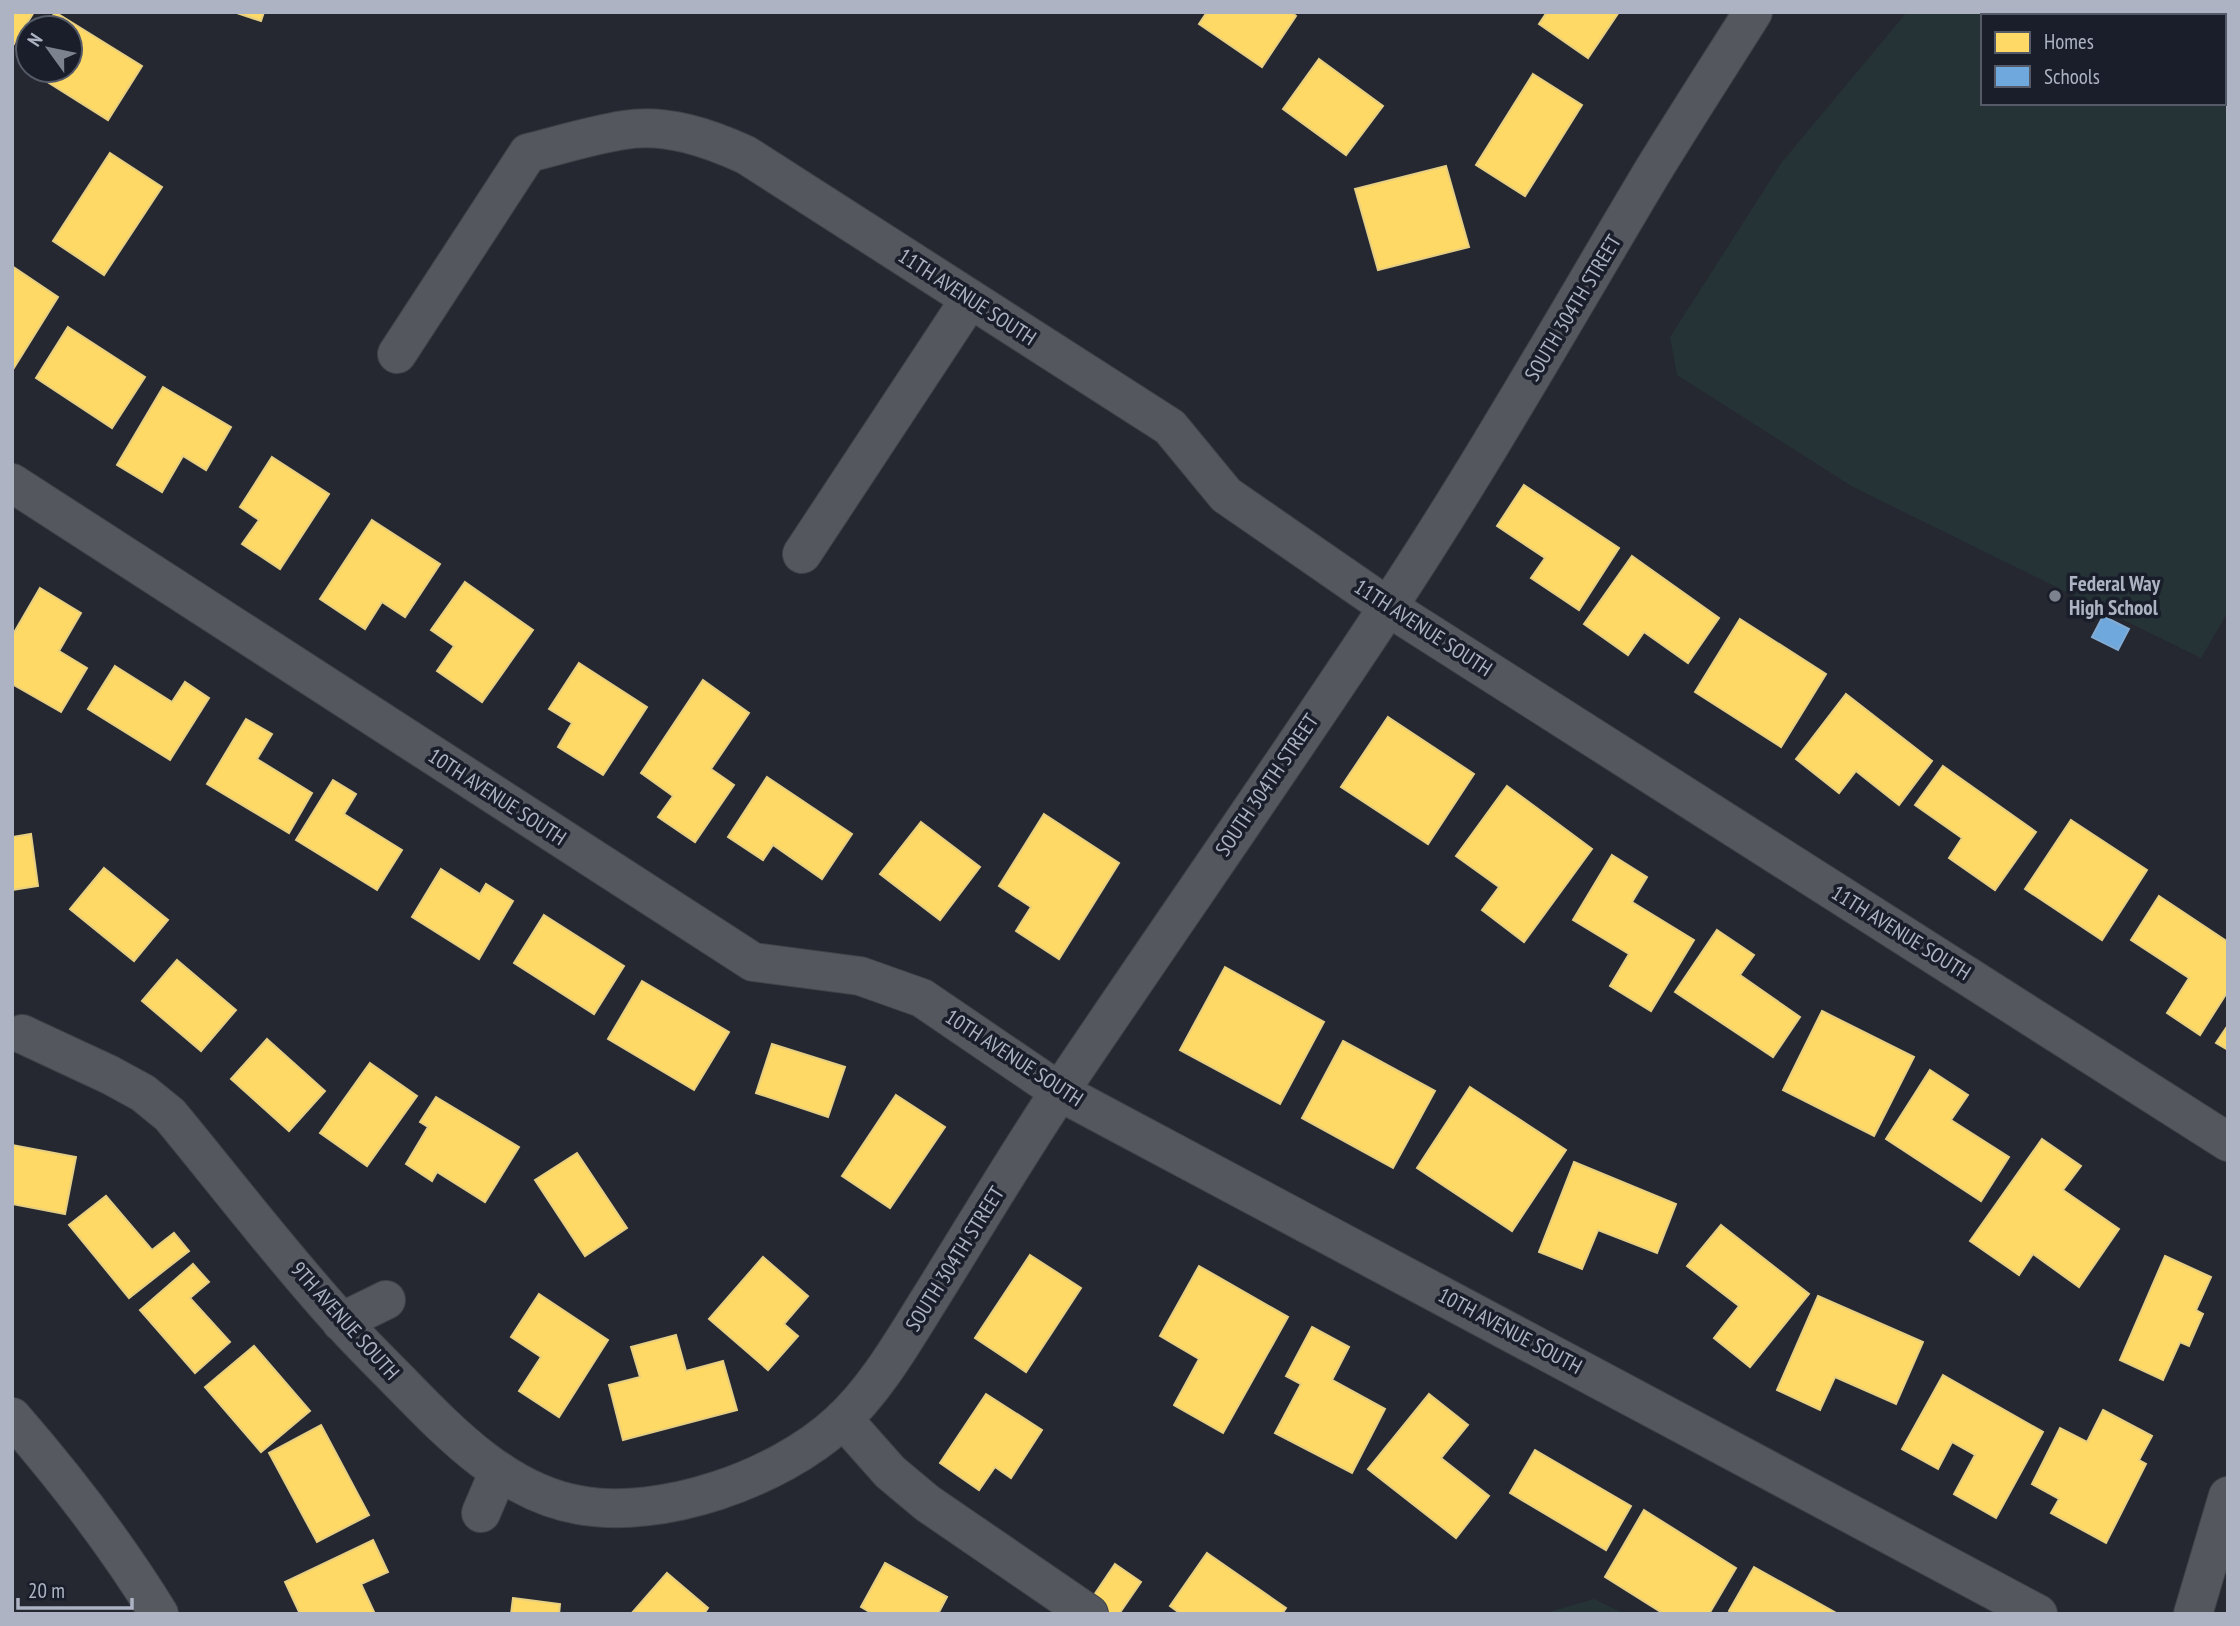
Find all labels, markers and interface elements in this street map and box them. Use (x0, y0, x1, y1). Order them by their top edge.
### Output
north arrow (14, 14, 84, 84)
legend (1981, 14, 2226, 105)
text: Homes (2044, 28, 2094, 55)
text: N (22, 29, 48, 51)
text: Schools (2044, 63, 2100, 90)
street label: SOUTH 304TH STREET (1518, 229, 1627, 386)
street label: 11TH AVENUE SOUTH (893, 242, 1041, 351)
place label: Federal Way High School (2069, 570, 2161, 621)
street label: 11TH AVENUE SOUTH (1349, 573, 1497, 682)
marker: Federal Way High School (2047, 588, 2063, 604)
street label: SOUTH 304TH STREET (1209, 708, 1324, 861)
street label: 10TH AVENUE SOUTH (423, 742, 571, 851)
street label: 11TH AVENUE SOUTH (1827, 879, 1976, 986)
street label: 10TH AVENUE SOUTH (940, 1003, 1088, 1112)
street label: SOUTH 304TH STREET (899, 1181, 1010, 1336)
street label: 9TH AVENUE SOUTH (285, 1256, 405, 1385)
street label: 10TH AVENUE SOUTH (1434, 1281, 1587, 1380)
scale bar (18, 1566, 131, 1610)
text: 20 m (28, 1577, 65, 1604)

